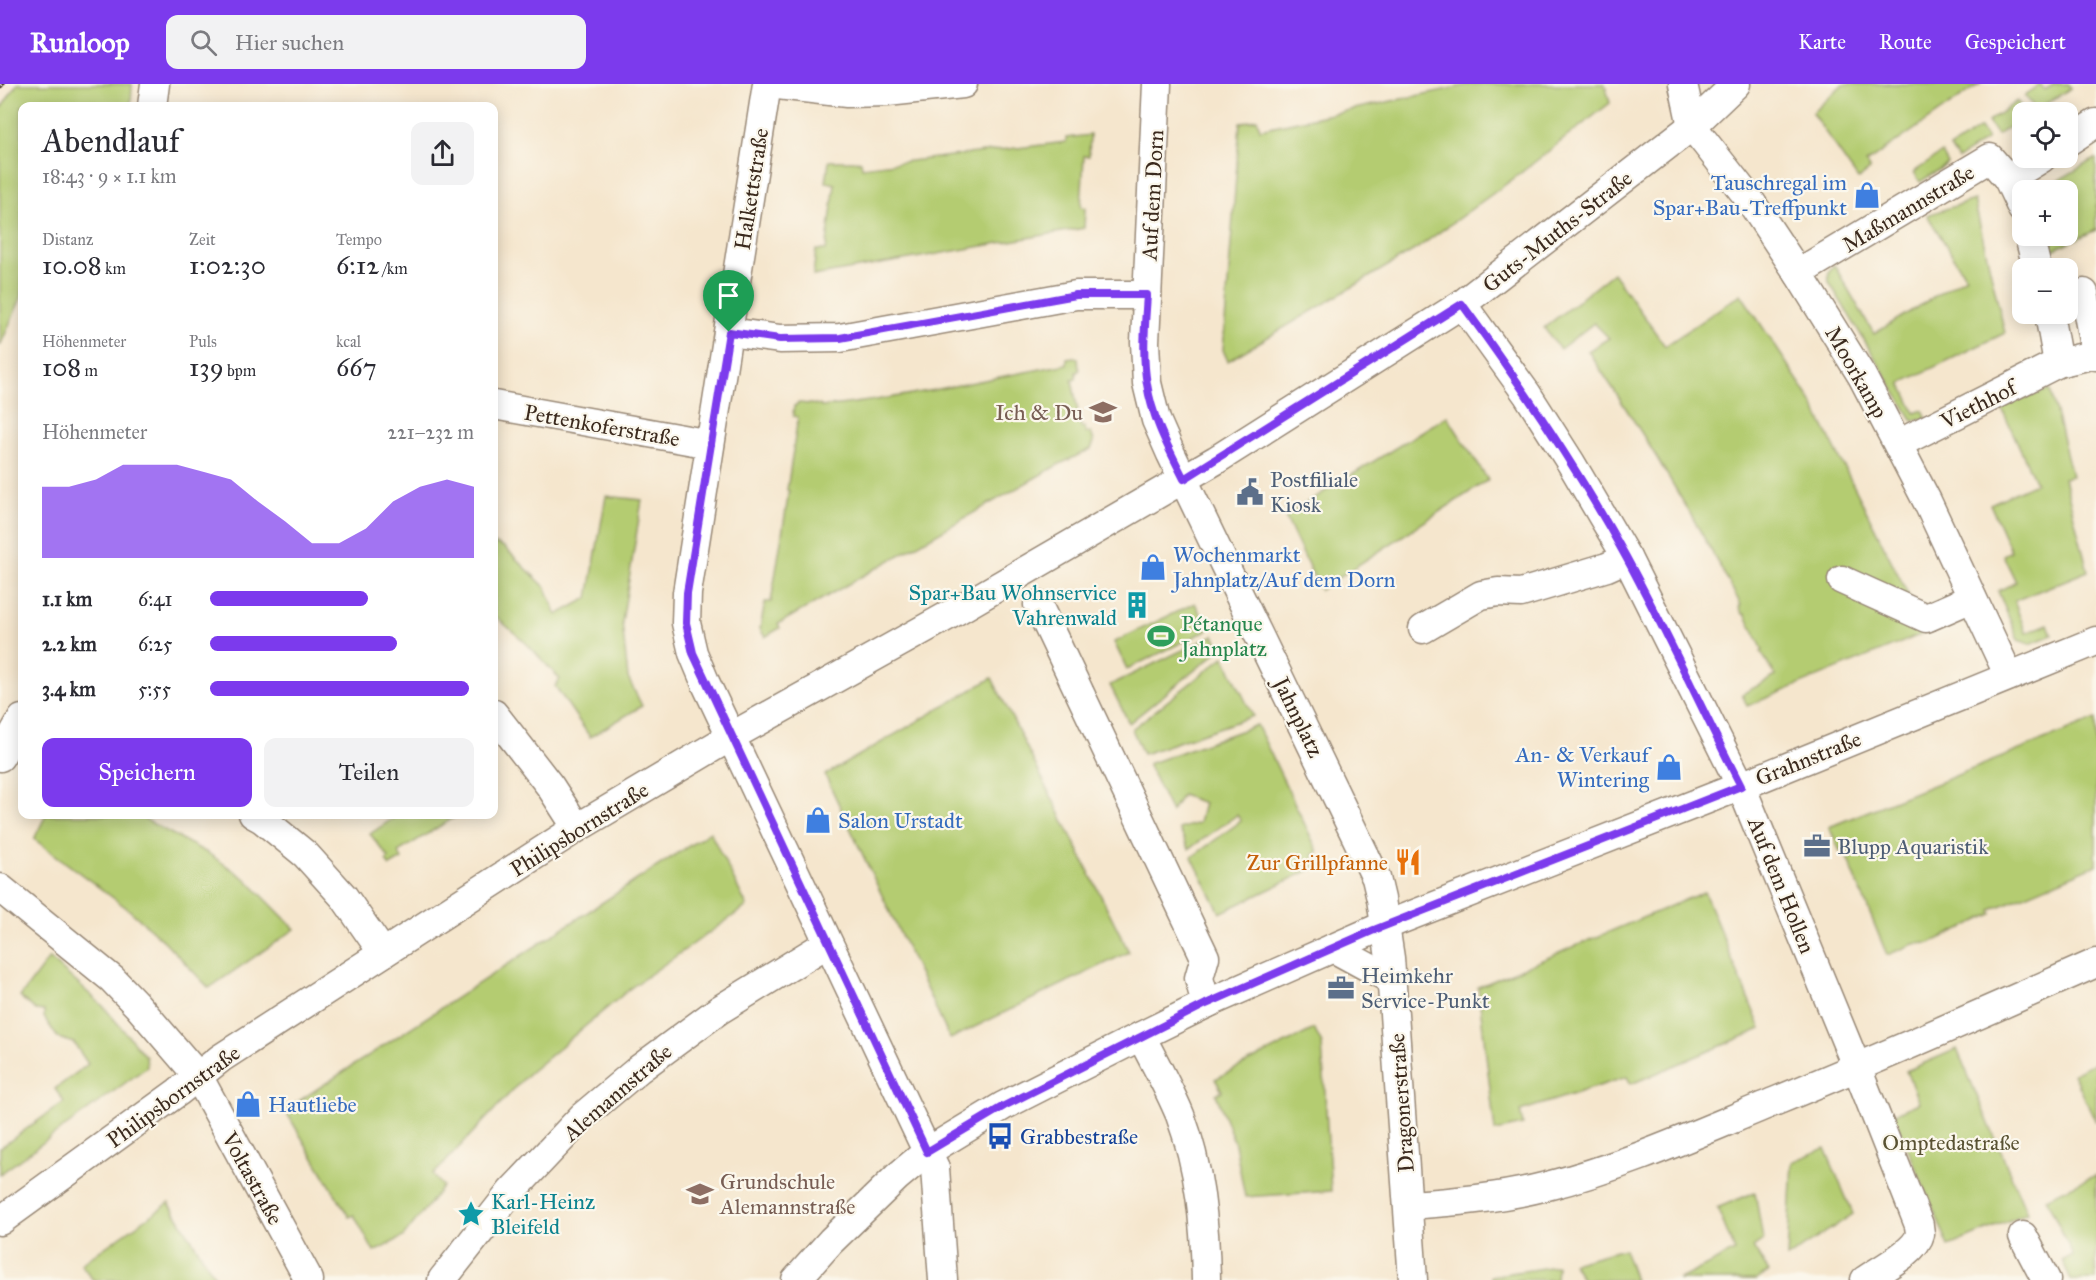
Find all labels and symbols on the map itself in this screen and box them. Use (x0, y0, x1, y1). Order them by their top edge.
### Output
street label: Halkettstraße (729, 126, 774, 252)
street label: Auf dem Dorn (1136, 129, 1169, 262)
street label: Maßmannstraße (1838, 159, 1979, 258)
street label: Guts-Muths-Straße (1477, 165, 1638, 298)
place label: Tauschregal im Spar+Bau-Treffpunkt (1653, 169, 1847, 221)
shop icon: Tauschregal im Spar+Bau-Treffpunkt (1852, 180, 1882, 210)
pin (703, 270, 754, 332)
street label: Moorkamp (1819, 321, 1894, 423)
street label: Viethhof (1935, 372, 2024, 435)
school or university icon: Ich & Du (1088, 397, 1118, 427)
street label: Pettenkoferstraße (522, 399, 682, 452)
place label: Ich & Du (995, 399, 1083, 426)
place label: Postfiliale Kiosk (1270, 466, 1358, 518)
public building icon: Postfiliale Kiosk (1235, 477, 1265, 507)
place label: Wochenmarkt Jahnplatz/Auf dem Dorn (1171, 541, 1395, 593)
shop icon: Wochenmarkt Jahnplatz/Auf dem Dorn (1138, 552, 1168, 582)
place label: Spar+Bau Wohnservice Vahrenwald (909, 579, 1117, 631)
building icon: Spar+Bau Wohnservice Vahrenwald (1122, 590, 1152, 620)
place label: Pétanque Jahnplatz (1179, 610, 1267, 662)
sports icon: Pétanque Jahnplatz (1146, 621, 1176, 651)
street label: Jahnplatz (1267, 671, 1330, 762)
street label: Grahnstraße (1751, 725, 1865, 792)
place label: An- & Verkauf Wintering (1515, 741, 1653, 793)
shop icon: An- & Verkauf Wintering (1654, 752, 1684, 782)
street label: Philipsbornstraße (505, 776, 653, 883)
shop icon: Salon Urstadt (803, 805, 833, 835)
place label: Salon Urstadt (838, 807, 963, 834)
street label: Auf dem Hollen (1742, 812, 1821, 957)
office icon: Blupp Aquaristik (1802, 831, 1832, 861)
place label: Blupp Aquaristik (1837, 833, 1989, 860)
restaurant icon: Zur Grillpfanne (1393, 847, 1423, 877)
place label: Zur Grillpfanne (1247, 849, 1388, 876)
place label: Heimkehr Service-Punkt (1361, 962, 1490, 1014)
office icon: Heimkehr Service-Punkt (1326, 973, 1356, 1003)
street label: Dragonerstraße (1383, 1032, 1420, 1174)
street label: Alemannstraße (557, 1038, 677, 1148)
street label: Philipsbornstraße (102, 1039, 245, 1154)
shop icon: Hautliebe (233, 1089, 263, 1119)
place label: Hautliebe (268, 1091, 357, 1118)
bus stop icon: Grabbestraße (985, 1121, 1015, 1151)
place label: Grabbestraße (1020, 1123, 1138, 1150)
street label: Voltastraße (216, 1126, 289, 1229)
park label: Omptedastraße (1882, 1129, 2020, 1156)
place label: Grundschule Alemannstraße (719, 1168, 855, 1220)
school or university icon: Grundschule Alemannstraße (685, 1179, 715, 1209)
place label: Karl-Heinz Bleifeld (491, 1188, 595, 1240)
place icon: Karl-Heinz Bleifeld (456, 1199, 486, 1229)

